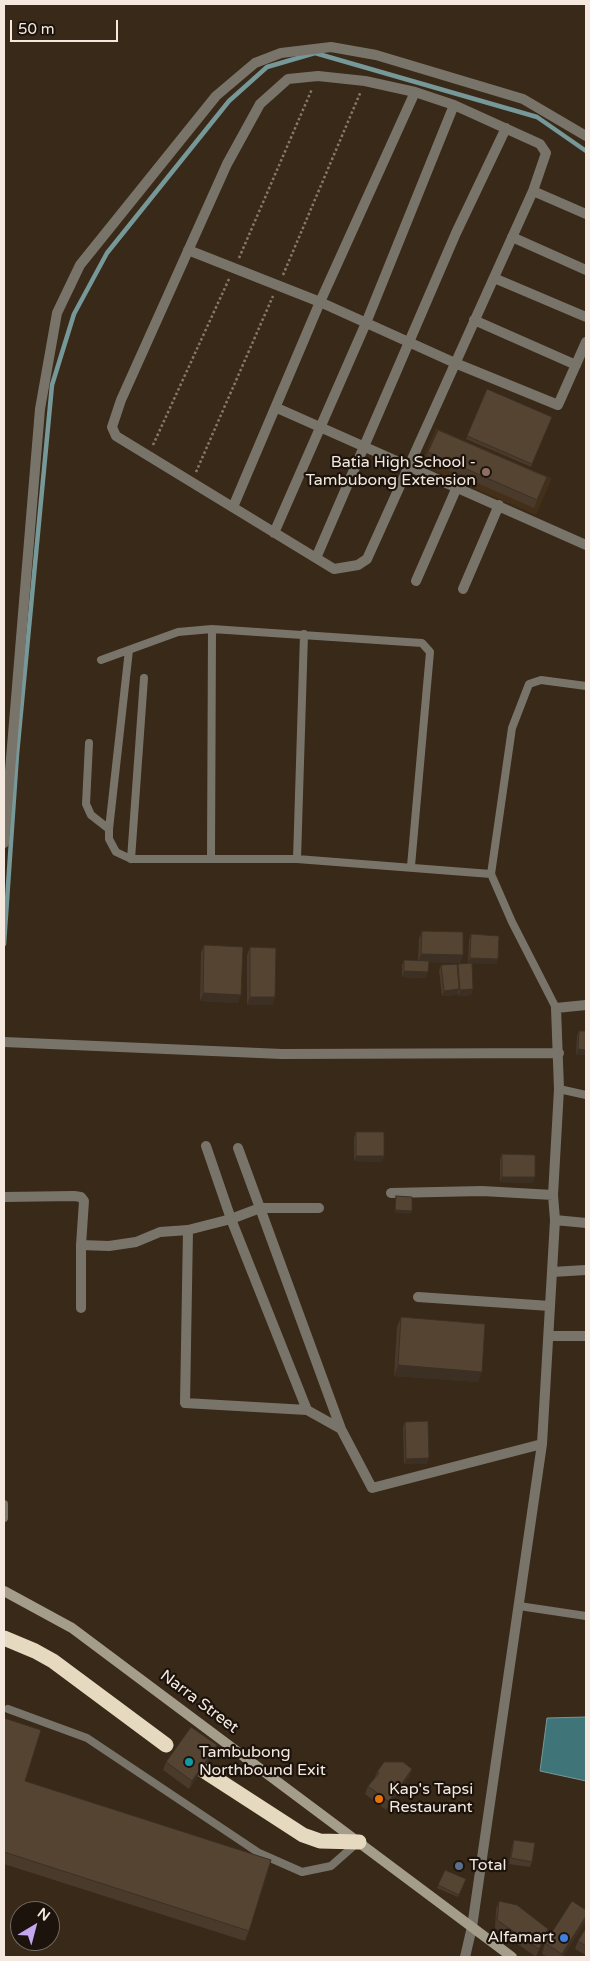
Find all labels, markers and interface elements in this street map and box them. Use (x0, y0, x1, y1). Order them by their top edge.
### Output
scale bar (12, 10, 120, 42)
text: 50 m (18, 20, 55, 38)
place label: Batia High School - Tambubong Extension (305, 453, 476, 491)
marker: Batia High School - Tambubong Extension (480, 466, 492, 478)
street label: Narra Street (156, 1666, 242, 1738)
place label: Tambubong Northbound Exit (199, 1743, 326, 1781)
marker: Tambubong Northbound Exit (183, 1756, 195, 1768)
place label: Kap's Tapsi Restaurant (389, 1780, 473, 1818)
marker: Kap's Tapsi Restaurant (373, 1793, 385, 1805)
place label: Total (469, 1856, 506, 1876)
marker: Total (453, 1860, 465, 1872)
north arrow (10, 1901, 60, 1951)
text: N (34, 1904, 53, 1925)
place label: Alfamart (487, 1928, 554, 1948)
marker: Alfamart (558, 1932, 570, 1944)

